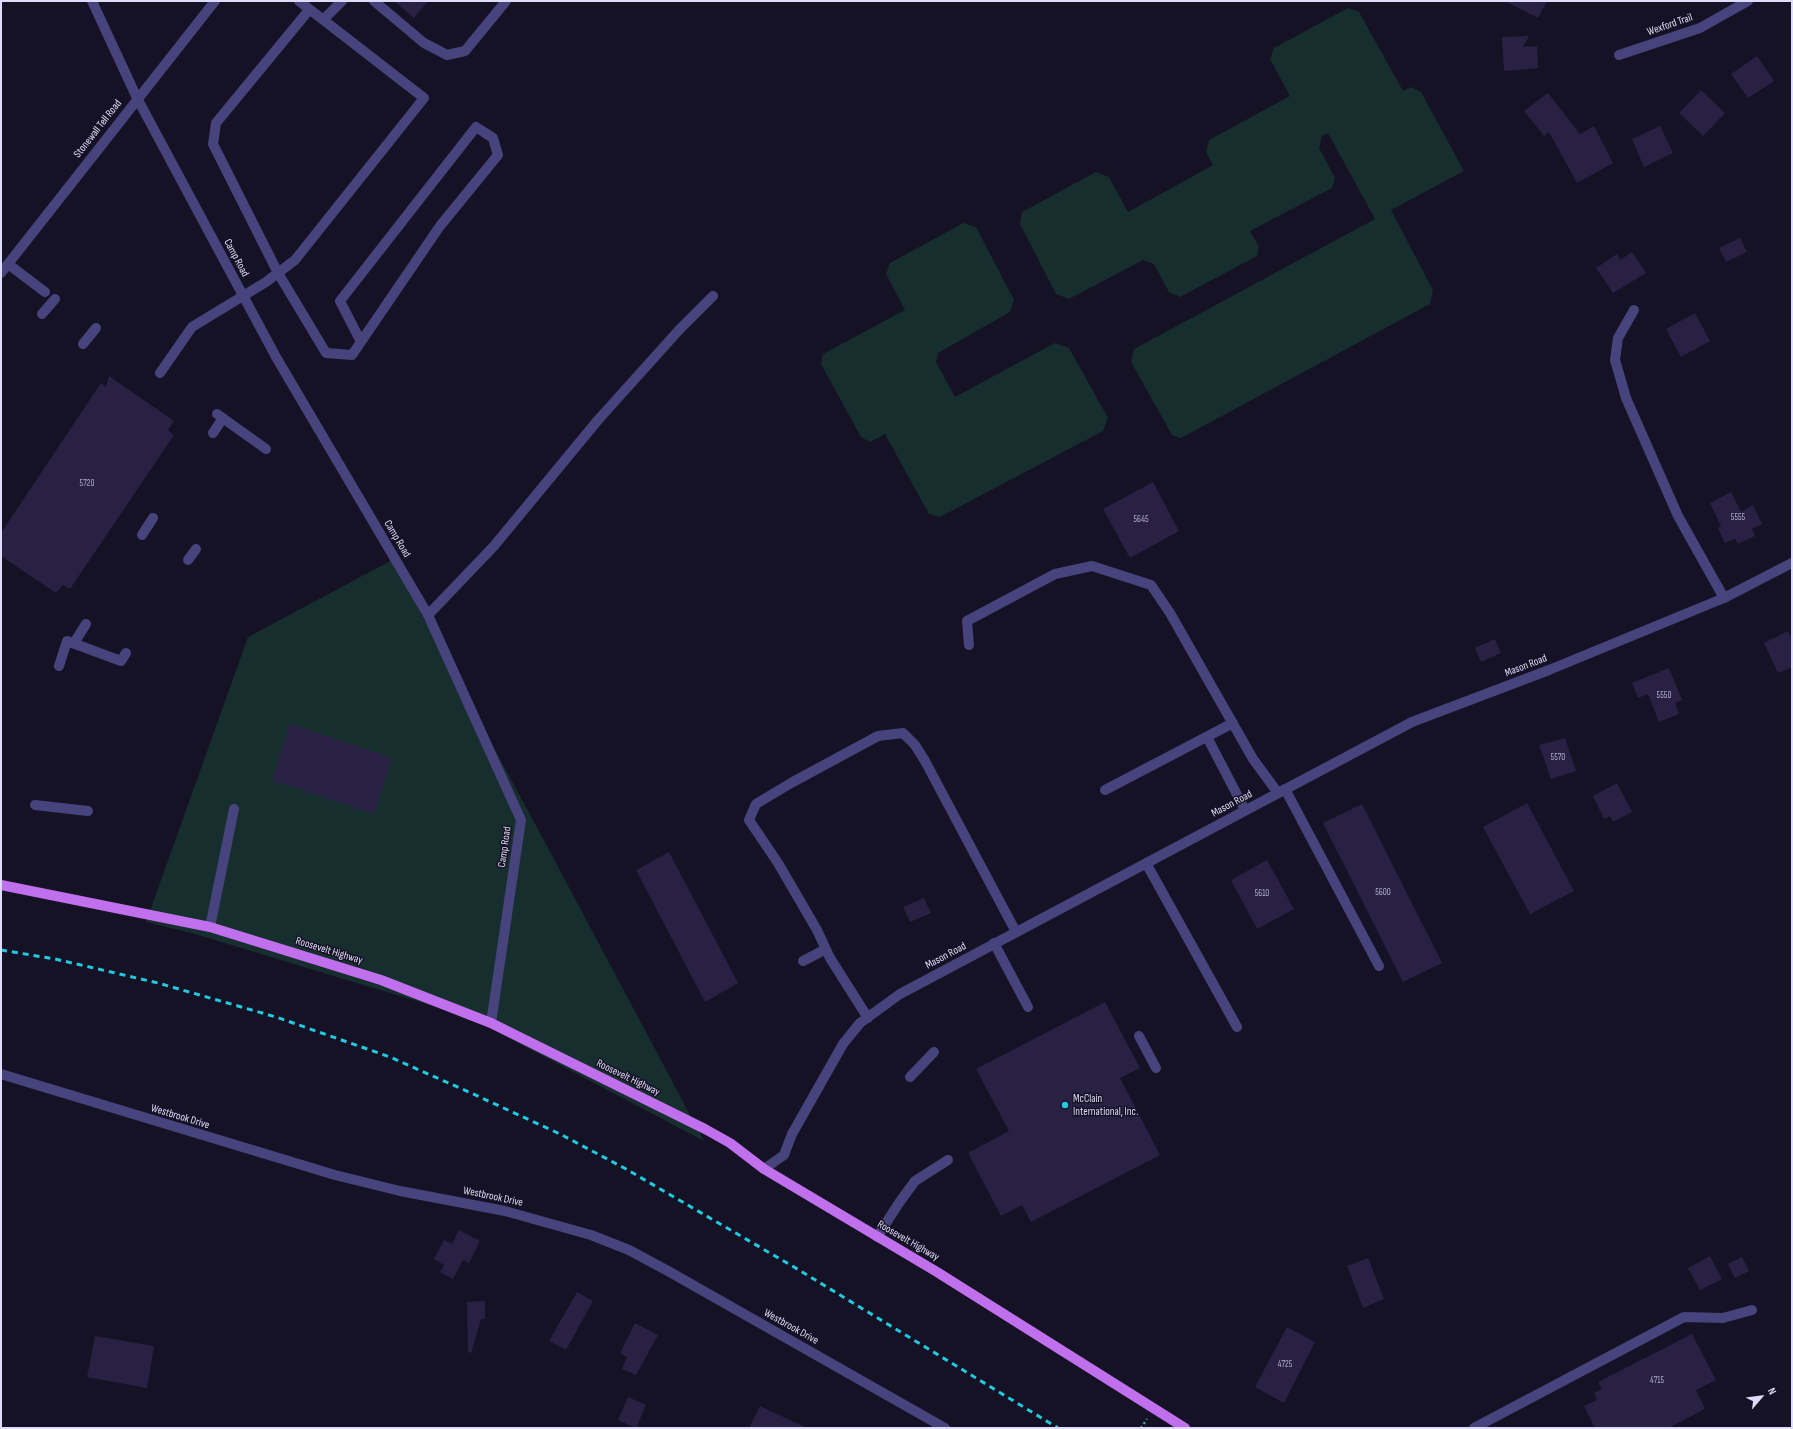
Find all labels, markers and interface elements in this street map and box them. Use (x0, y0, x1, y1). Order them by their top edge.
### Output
street label: Wexford Trail (1646, 11, 1694, 39)
street label: Stonewall Tell Road (71, 97, 125, 161)
street label: Camp Road (221, 237, 251, 279)
house number: 5720 (80, 479, 94, 489)
house number: 5555 (1731, 513, 1745, 523)
house number: 5645 (1133, 515, 1149, 525)
street label: Camp Road (381, 518, 413, 560)
street label: Mason Road (1503, 652, 1549, 680)
house number: 5550 (1657, 691, 1671, 701)
house number: 5570 (1551, 753, 1565, 763)
street label: Mason Road (1209, 788, 1255, 820)
street label: Camp Road (496, 826, 514, 868)
house number: 5600 (1375, 888, 1391, 898)
house number: 5610 (1255, 889, 1269, 899)
street label: Roosevelt Highway (294, 935, 364, 967)
street label: Mason Road (923, 940, 969, 972)
street label: Roosevelt Highway (594, 1057, 662, 1099)
place label: McClain International, Inc. (1073, 1092, 1138, 1118)
marker: McClain International, Inc. (1060, 1100, 1070, 1110)
street label: Westbrook Drive (149, 1102, 211, 1132)
street label: Westbrook Drive (462, 1184, 524, 1210)
street label: Roosevelt Highway (875, 1218, 941, 1264)
street label: Westbrook Drive (761, 1307, 821, 1347)
house number: 4725 (1278, 1360, 1292, 1370)
house number: 4715 (1650, 1376, 1664, 1386)
north arrow (1741, 1377, 1781, 1417)
text: N (1765, 1385, 1779, 1397)

